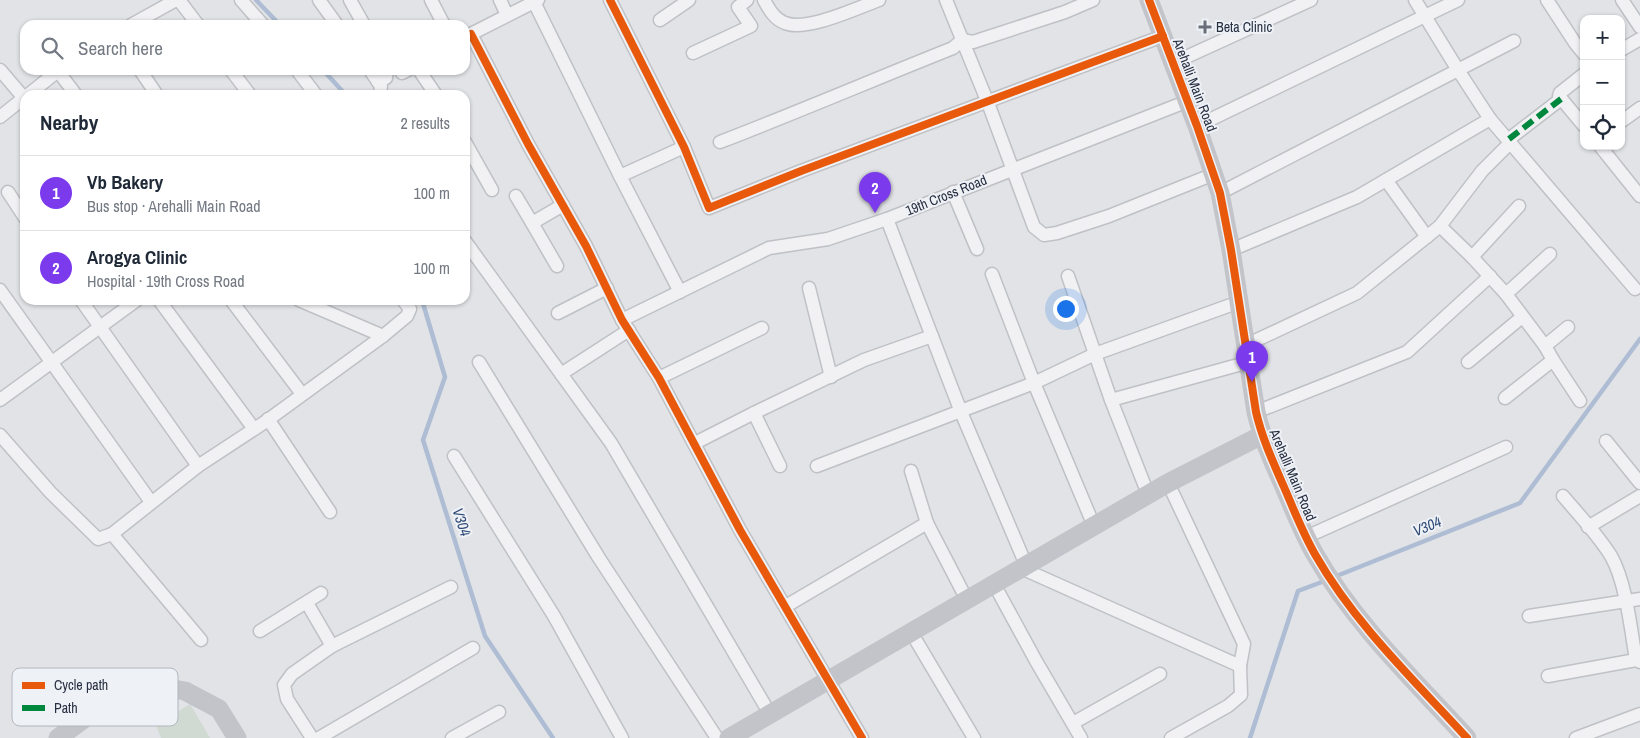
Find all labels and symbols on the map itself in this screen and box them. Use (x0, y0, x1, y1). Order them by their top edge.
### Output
place label: Beta Clinic (1216, 18, 1272, 36)
marker: Beta Clinic (1198, 20, 1212, 34)
street label: Arehalli Main Road (1169, 35, 1221, 134)
street label: 19th Cross Road (903, 171, 989, 219)
pin: 2 (859, 172, 891, 213)
your location (1053, 296, 1079, 322)
pin: 1 (1236, 341, 1268, 382)
street label: Arehalli Main Road (1265, 425, 1320, 524)
water label: V304 (448, 505, 476, 539)
water label: V304 (1410, 511, 1444, 541)
legend (12, 668, 178, 726)
text: Cycle path (54, 676, 108, 694)
text: Path (54, 699, 78, 717)

